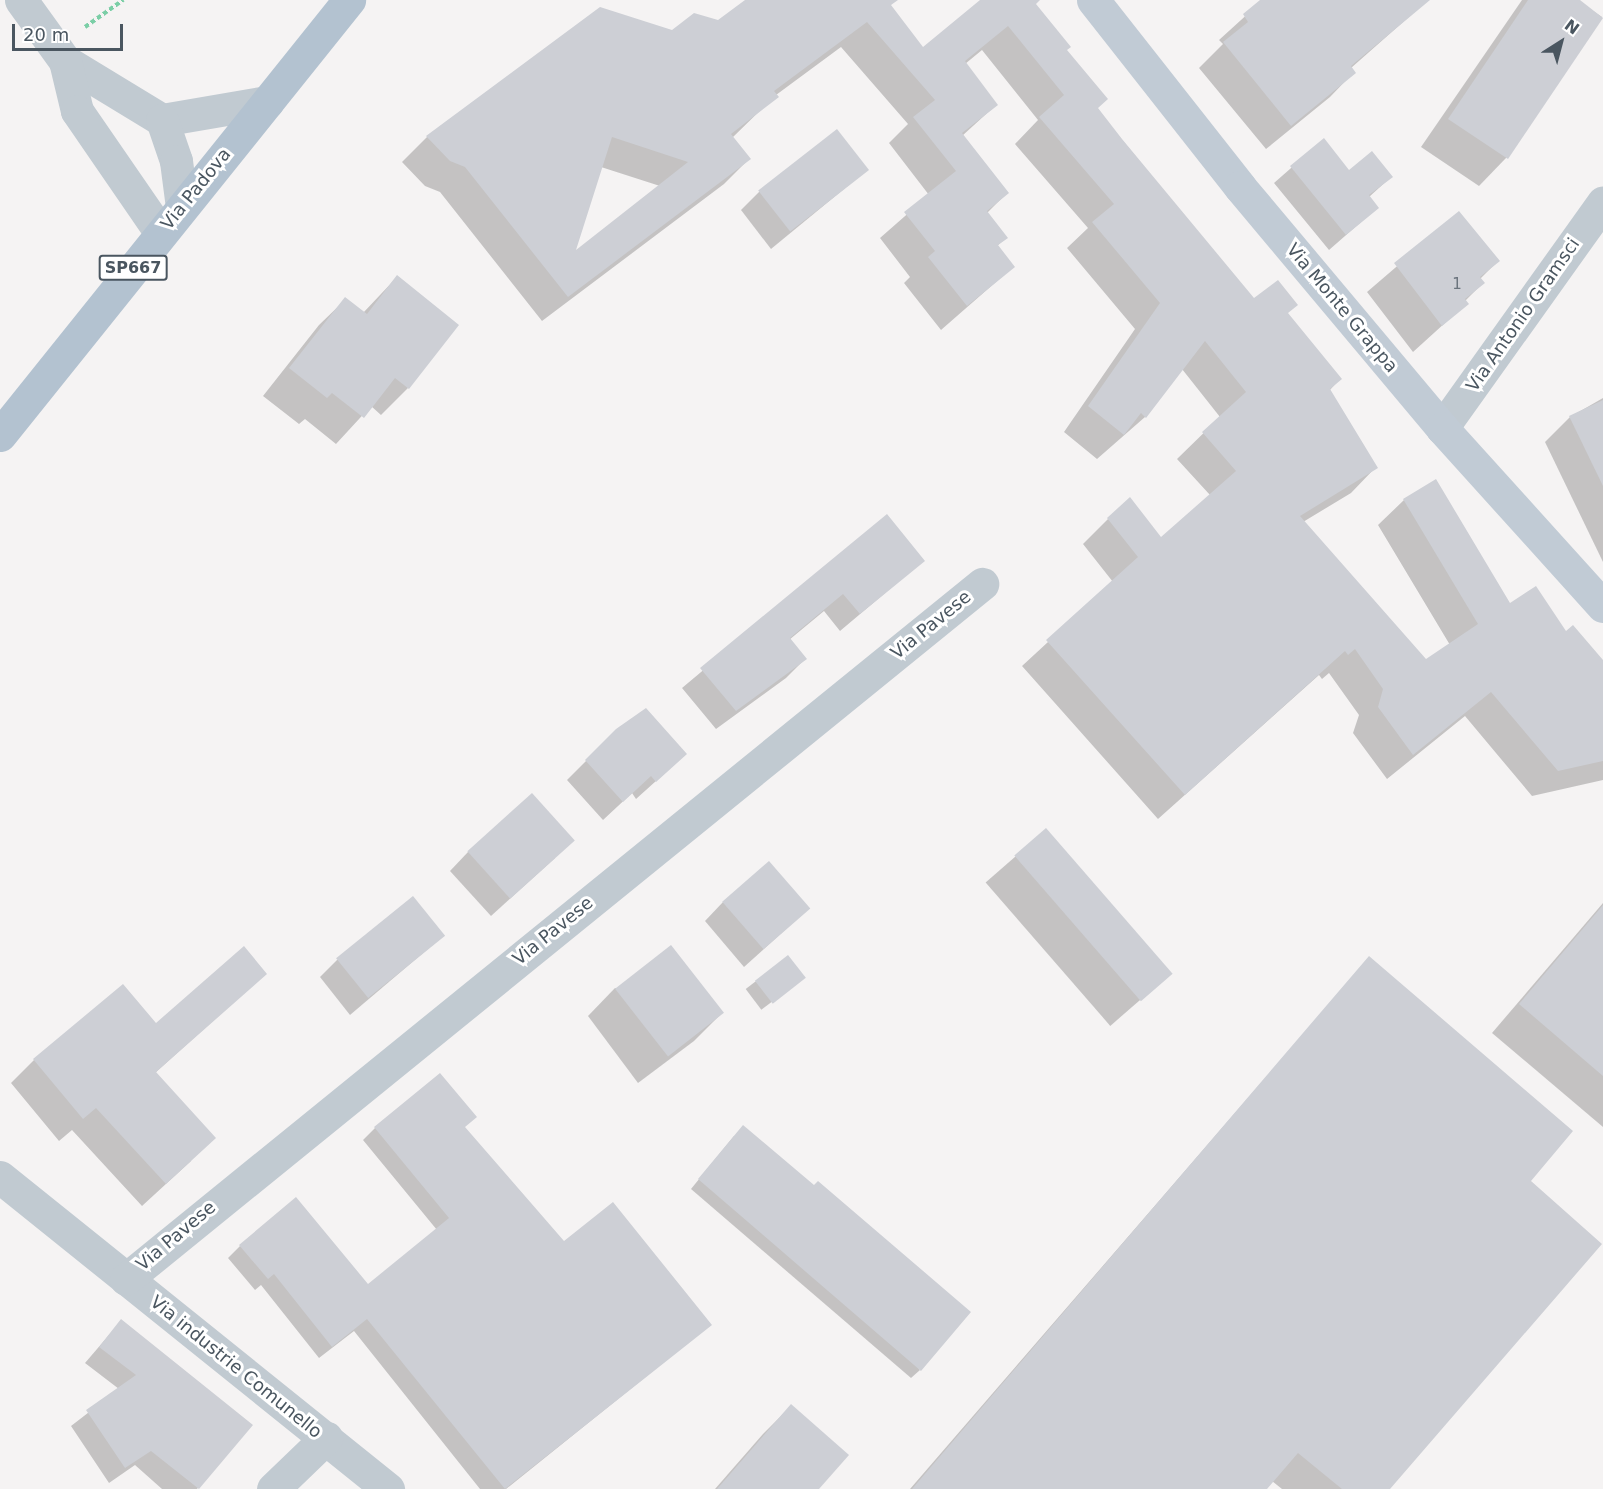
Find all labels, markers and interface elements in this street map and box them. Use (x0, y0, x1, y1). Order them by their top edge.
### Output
scale bar (15, 12, 126, 50)
north arrow (1531, 12, 1591, 72)
text: N (1561, 15, 1583, 39)
text: 20 m (23, 24, 69, 45)
street label: Via Padova (156, 144, 236, 234)
street label: Via Antonio Gramsci (1462, 234, 1584, 396)
street label: Via Monte Grappa (1282, 239, 1402, 377)
road number: SP667 (98, 255, 168, 281)
house number: 1 (1452, 276, 1462, 294)
street label: Via Pavese (887, 586, 975, 664)
street label: Via Pavese (509, 892, 597, 970)
street label: Via Pavese (132, 1197, 220, 1275)
street label: Via industrie Comunello (146, 1291, 326, 1443)

